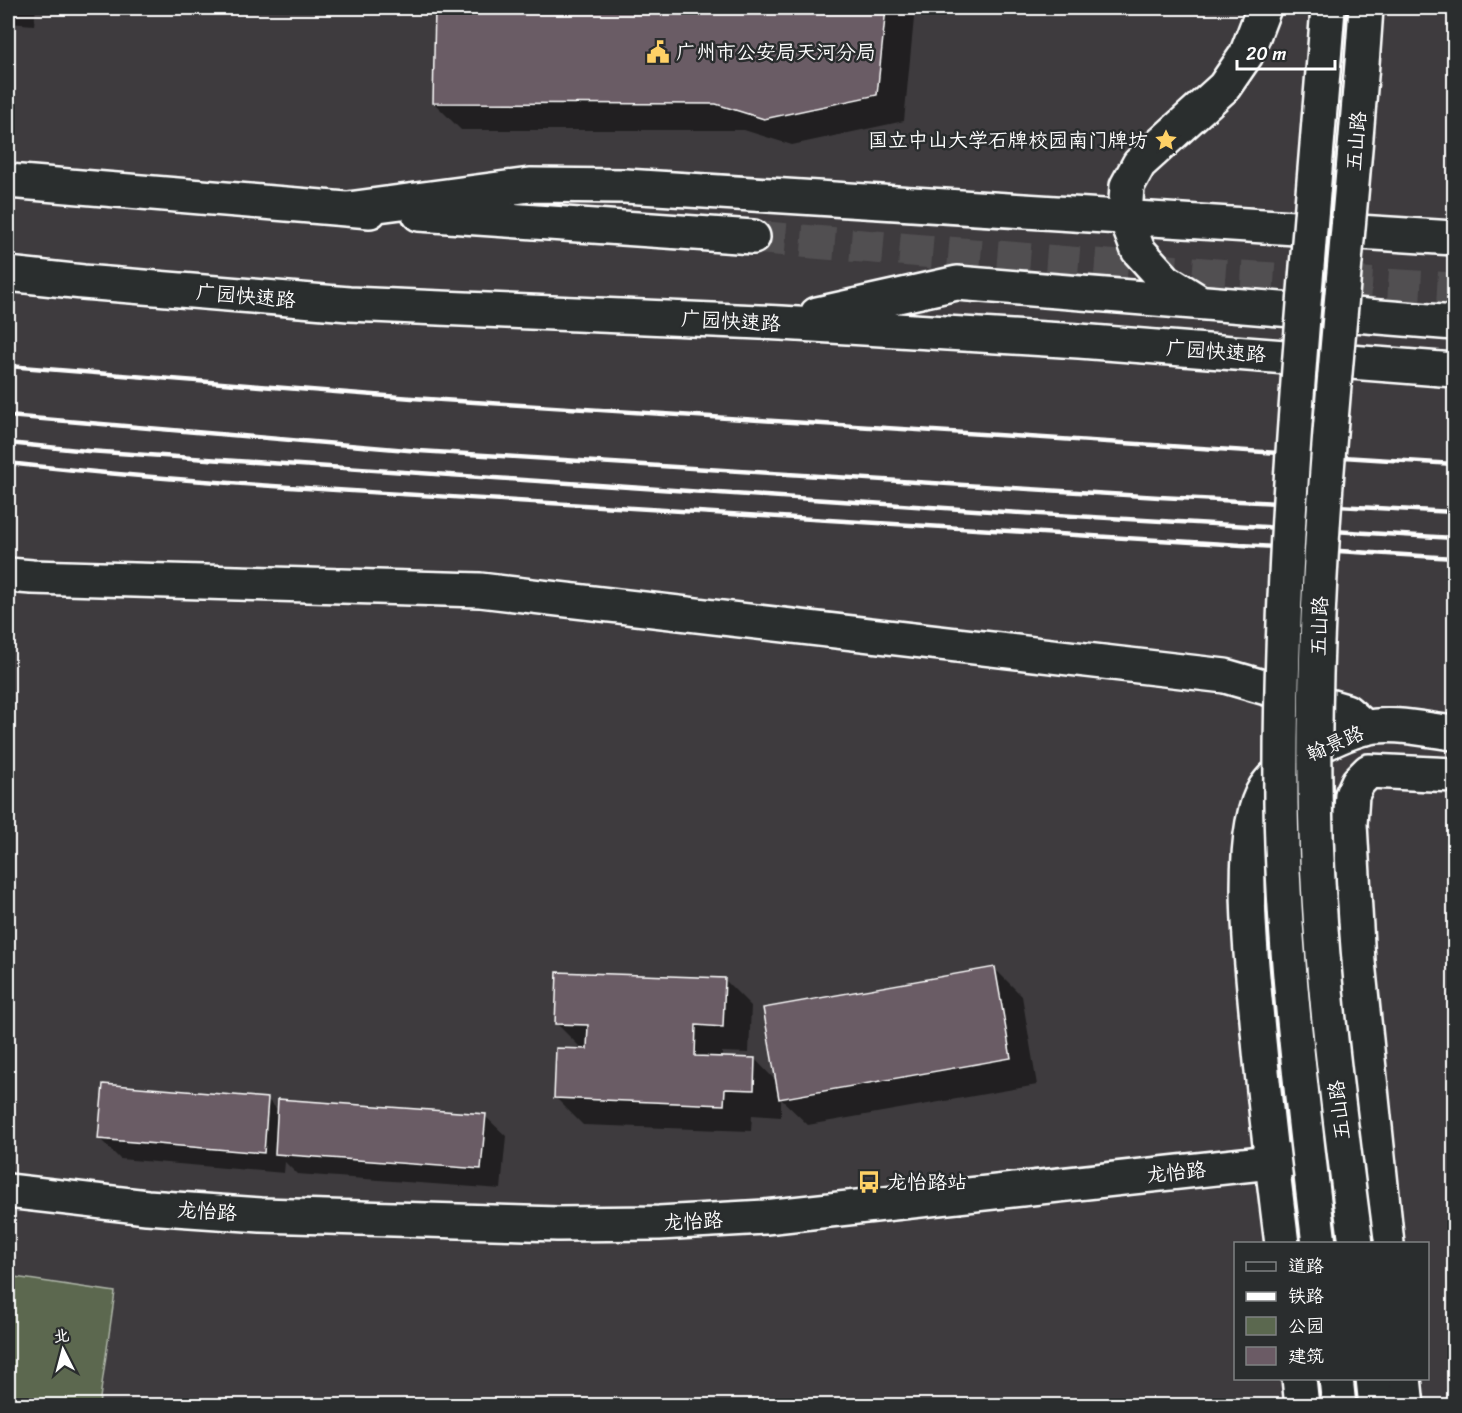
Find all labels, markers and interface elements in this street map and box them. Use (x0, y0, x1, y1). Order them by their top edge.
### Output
scale bar (1237, 33, 1334, 71)
place label: 广州市公安局天河分局 (676, 35, 876, 70)
text: 20 m (1246, 38, 1286, 70)
public building icon: 广州市公安局天河分局 (645, 39, 671, 65)
street label: 五山路 (1336, 109, 1377, 172)
place label: 国立中山大学石牌校园南门牌坊 (868, 123, 1148, 158)
place icon: 国立中山大学石牌校园南门牌坊 (1153, 127, 1179, 153)
street label: 广园快速路 (195, 275, 298, 318)
street label: 广园快速路 (680, 301, 783, 342)
street label: 广园快速路 (1165, 331, 1268, 373)
street label: 五山路 (1301, 594, 1338, 657)
street label: 翰景路 (1301, 715, 1371, 771)
street label: 五山路 (1318, 1077, 1361, 1142)
street label: 龙怡路 (1144, 1152, 1209, 1193)
place label: 龙怡路站 (887, 1165, 967, 1200)
bus stop icon: 龙怡路站 (856, 1169, 882, 1195)
street label: 龙怡路 (176, 1192, 239, 1231)
street label: 龙怡路 (662, 1202, 725, 1241)
legend (1234, 1242, 1429, 1380)
text: 道路 (1288, 1250, 1324, 1282)
text: 铁路 (1288, 1280, 1324, 1312)
text: 公园 (1288, 1310, 1324, 1342)
north arrow (33, 1320, 93, 1380)
text: 北 (52, 1320, 71, 1351)
text: 建筑 (1288, 1340, 1324, 1372)

